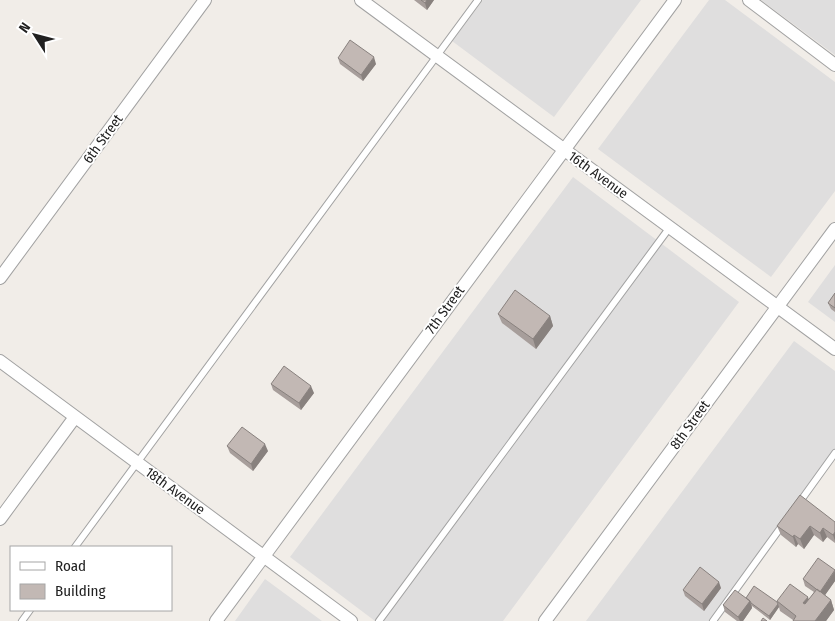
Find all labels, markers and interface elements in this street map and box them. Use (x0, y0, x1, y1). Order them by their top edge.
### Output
north arrow (10, 10, 60, 60)
text: N (16, 19, 34, 36)
street label: 6th Street (79, 111, 127, 167)
street label: 16th Avenue (565, 148, 631, 202)
street label: 7th Street (422, 282, 468, 337)
street label: 8th Street (666, 397, 714, 453)
street label: 18th Avenue (142, 464, 208, 518)
legend (10, 546, 172, 611)
text: Road (55, 557, 86, 575)
text: Building (55, 582, 106, 600)

